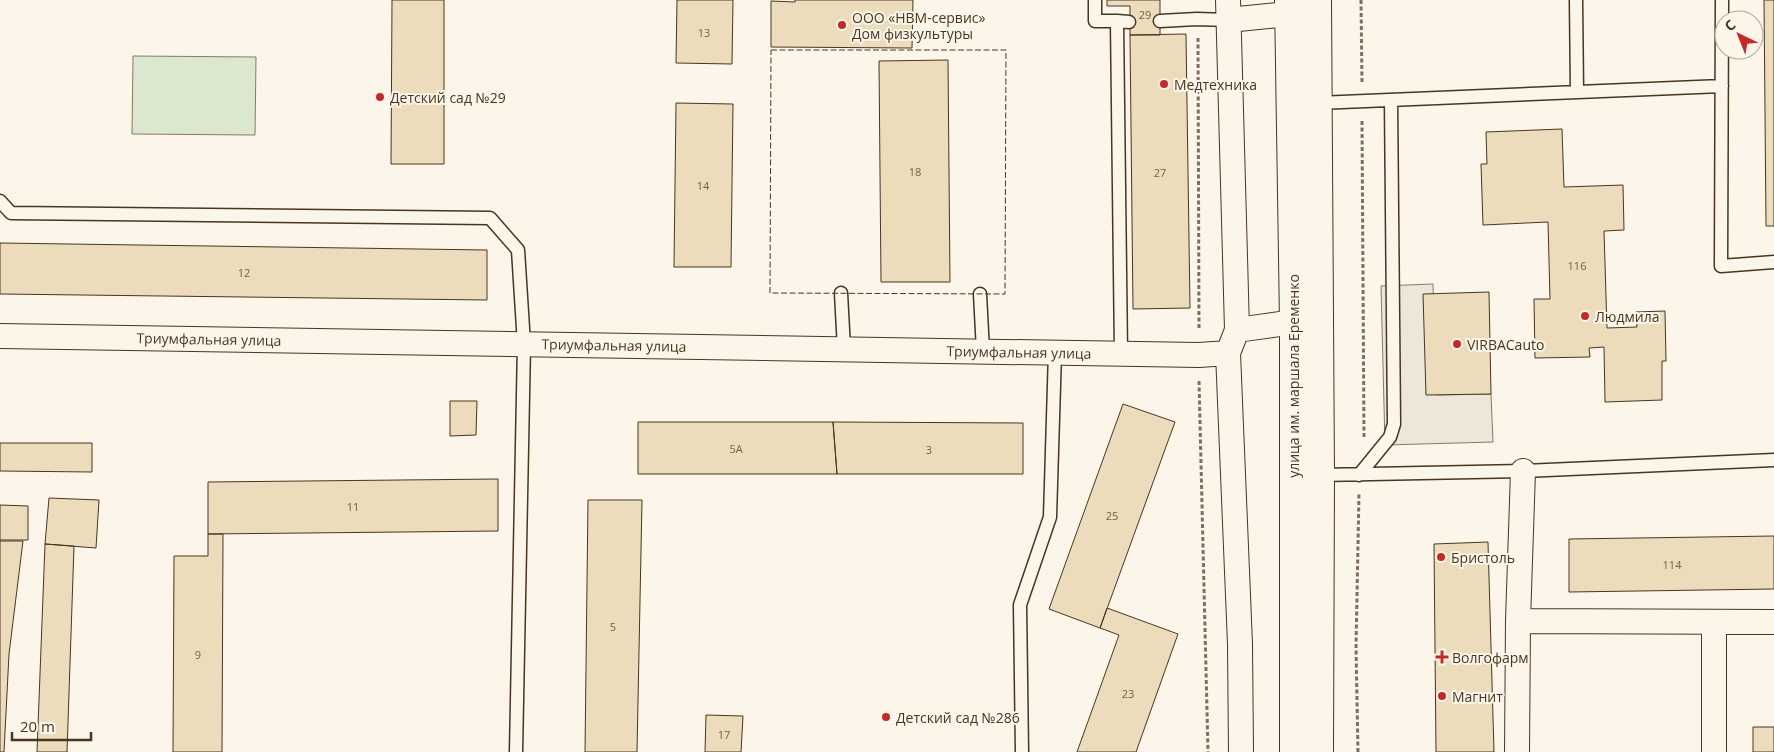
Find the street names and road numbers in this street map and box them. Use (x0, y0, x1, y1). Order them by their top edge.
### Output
street label: улица им. маршала Еременко (1284, 274, 1303, 478)
street label: Триумфальная улица (136, 328, 282, 350)
street label: Триумфальная улица (541, 334, 687, 356)
street label: Триумфальная улица (946, 341, 1092, 363)

